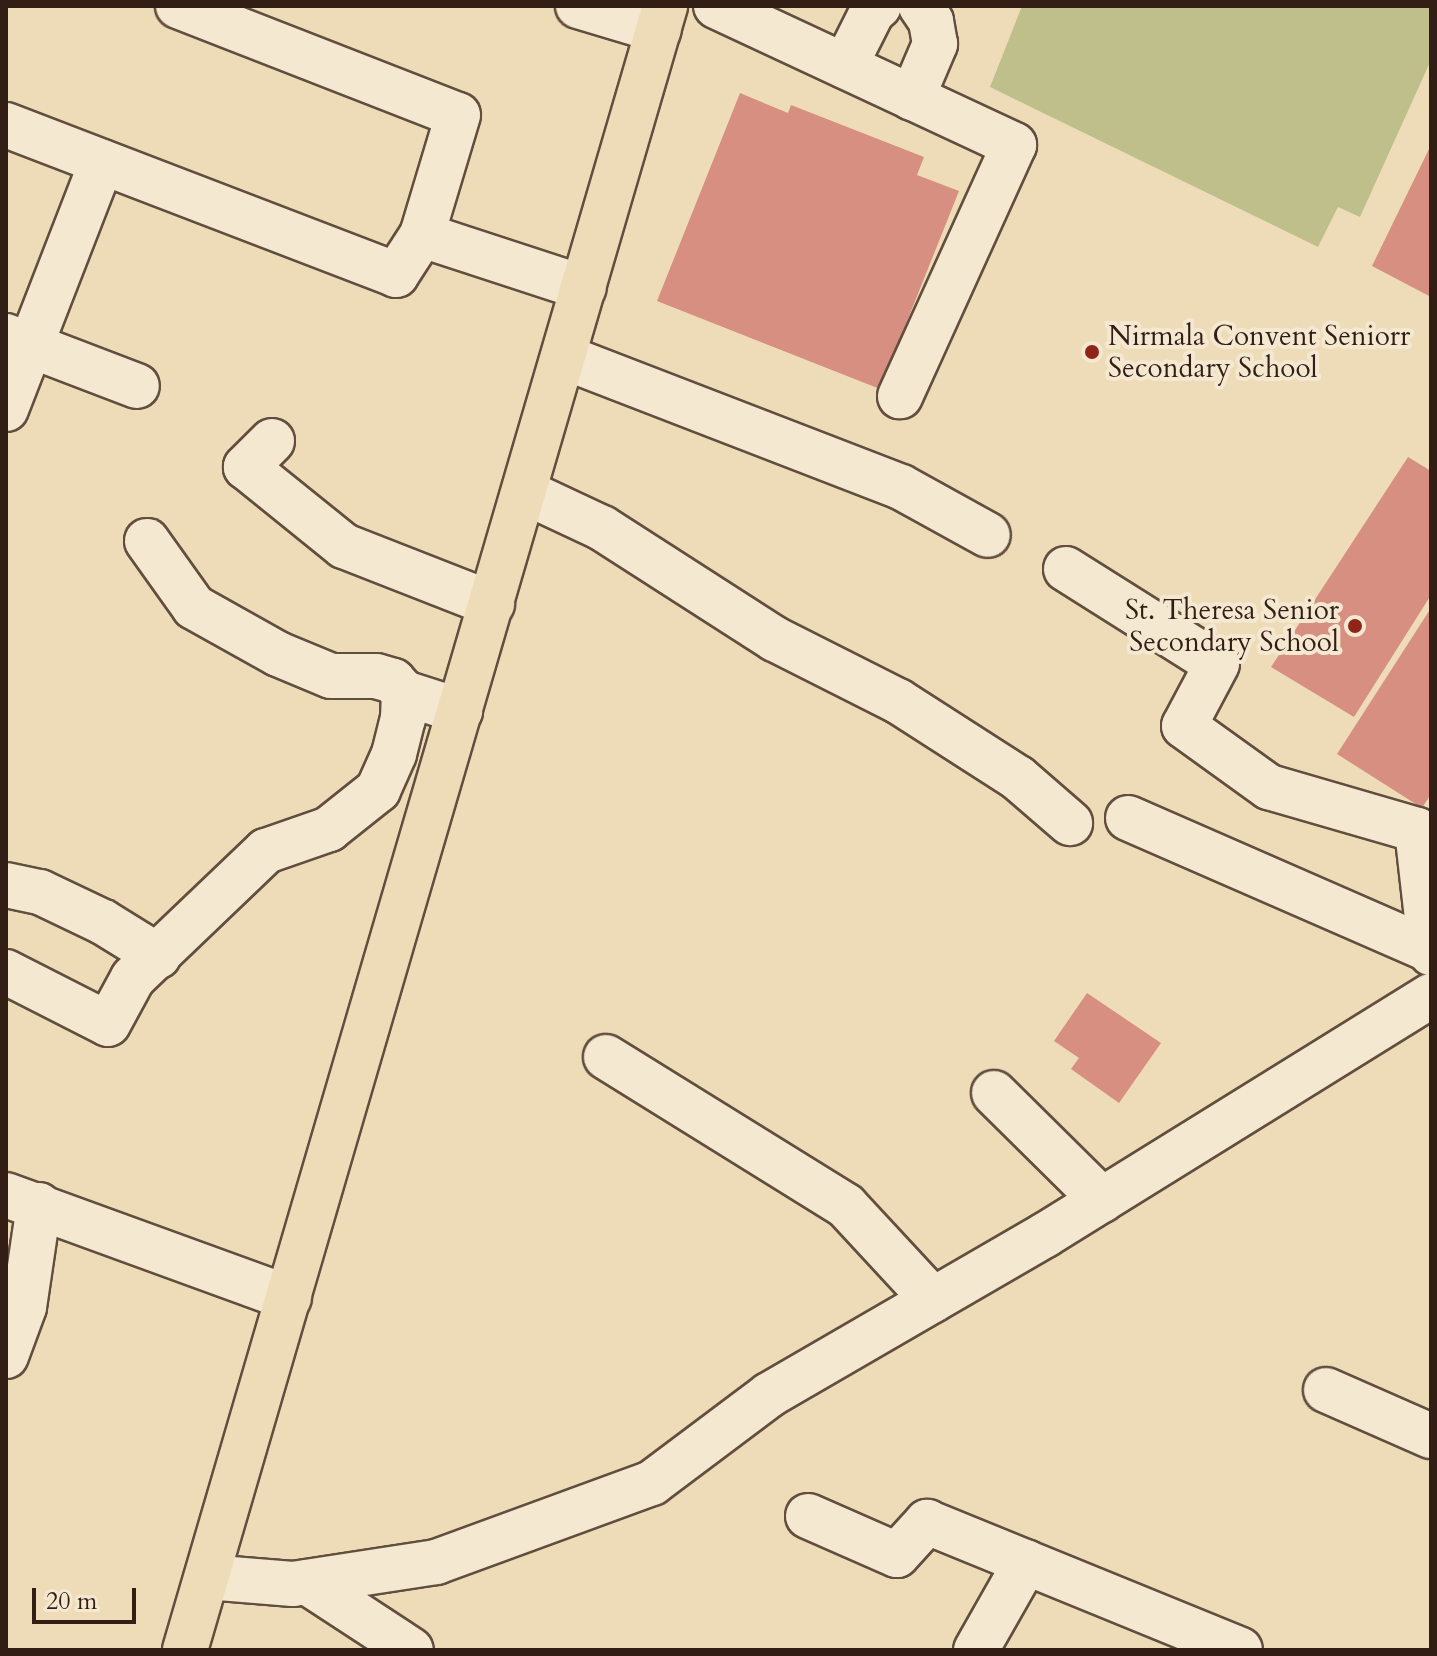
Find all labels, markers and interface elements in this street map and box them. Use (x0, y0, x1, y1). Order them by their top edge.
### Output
place label: Nirmala Convent Seniorr Secondary School (1108, 319, 1410, 385)
marker: Nirmala Convent Seniorr Secondary School (1083, 343, 1101, 361)
place label: St. Theresa Senior Secondary School (1125, 593, 1339, 659)
marker: St. Theresa Senior Secondary School (1346, 617, 1364, 635)
scale bar (36, 1572, 140, 1622)
text: 20 m (46, 1585, 97, 1618)

